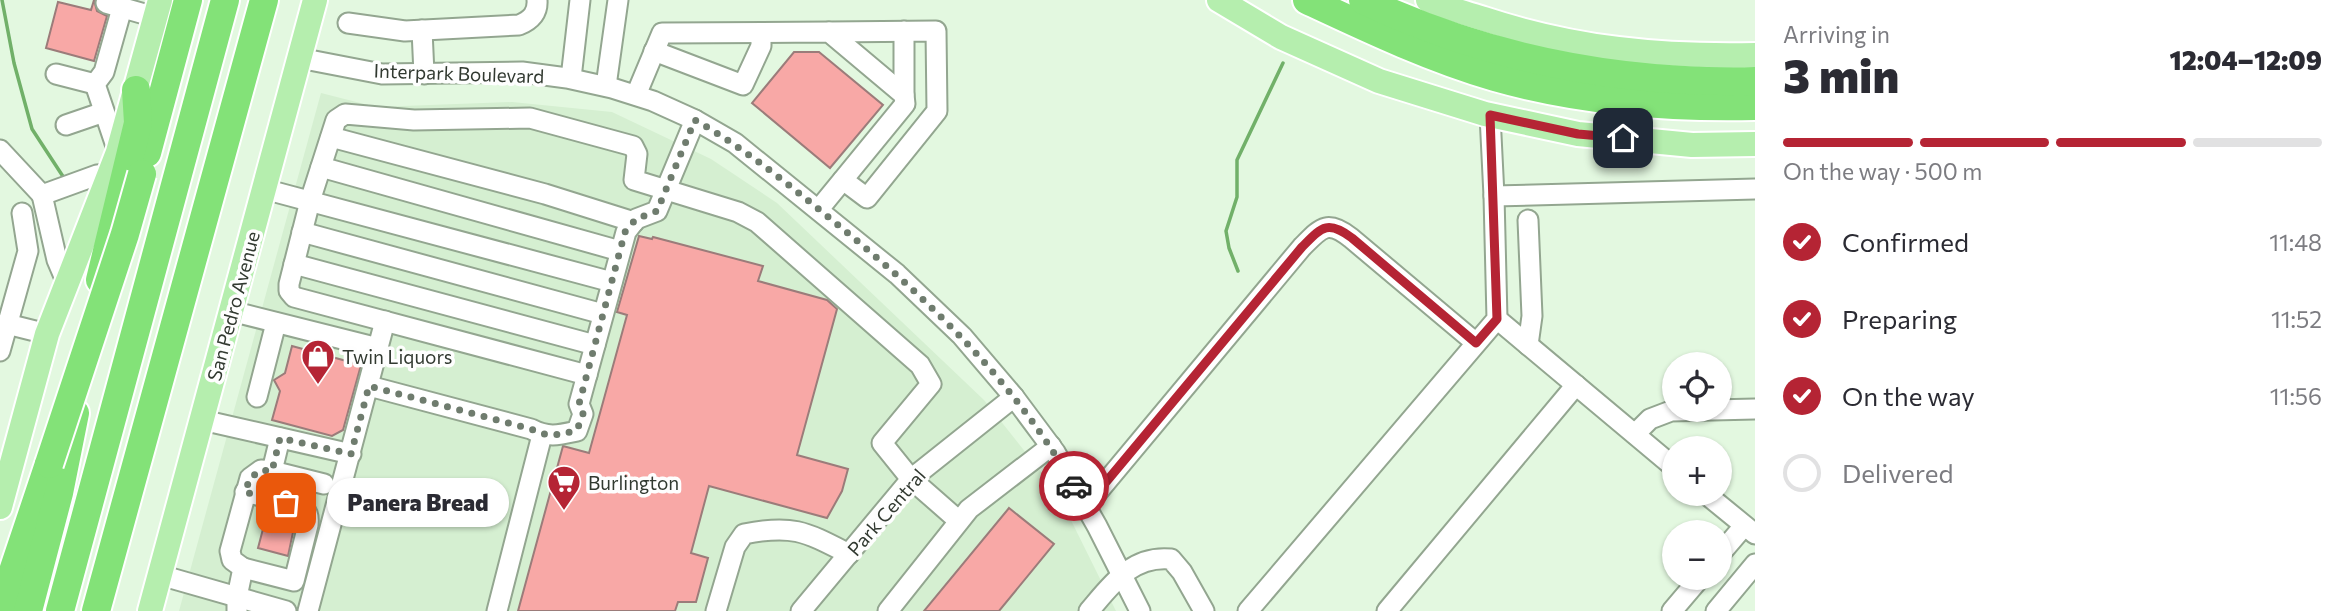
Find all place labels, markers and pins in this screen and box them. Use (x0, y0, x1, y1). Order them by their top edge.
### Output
pin (1593, 108, 1653, 168)
shop icon: Twin Liquors (299, 337, 337, 386)
place label: Twin Liquors (342, 345, 452, 368)
supermarket icon: Burlington (545, 463, 583, 512)
place label: Burlington (588, 471, 679, 494)
pin (256, 473, 316, 533)
callout: Panera Bread (328, 478, 510, 528)

